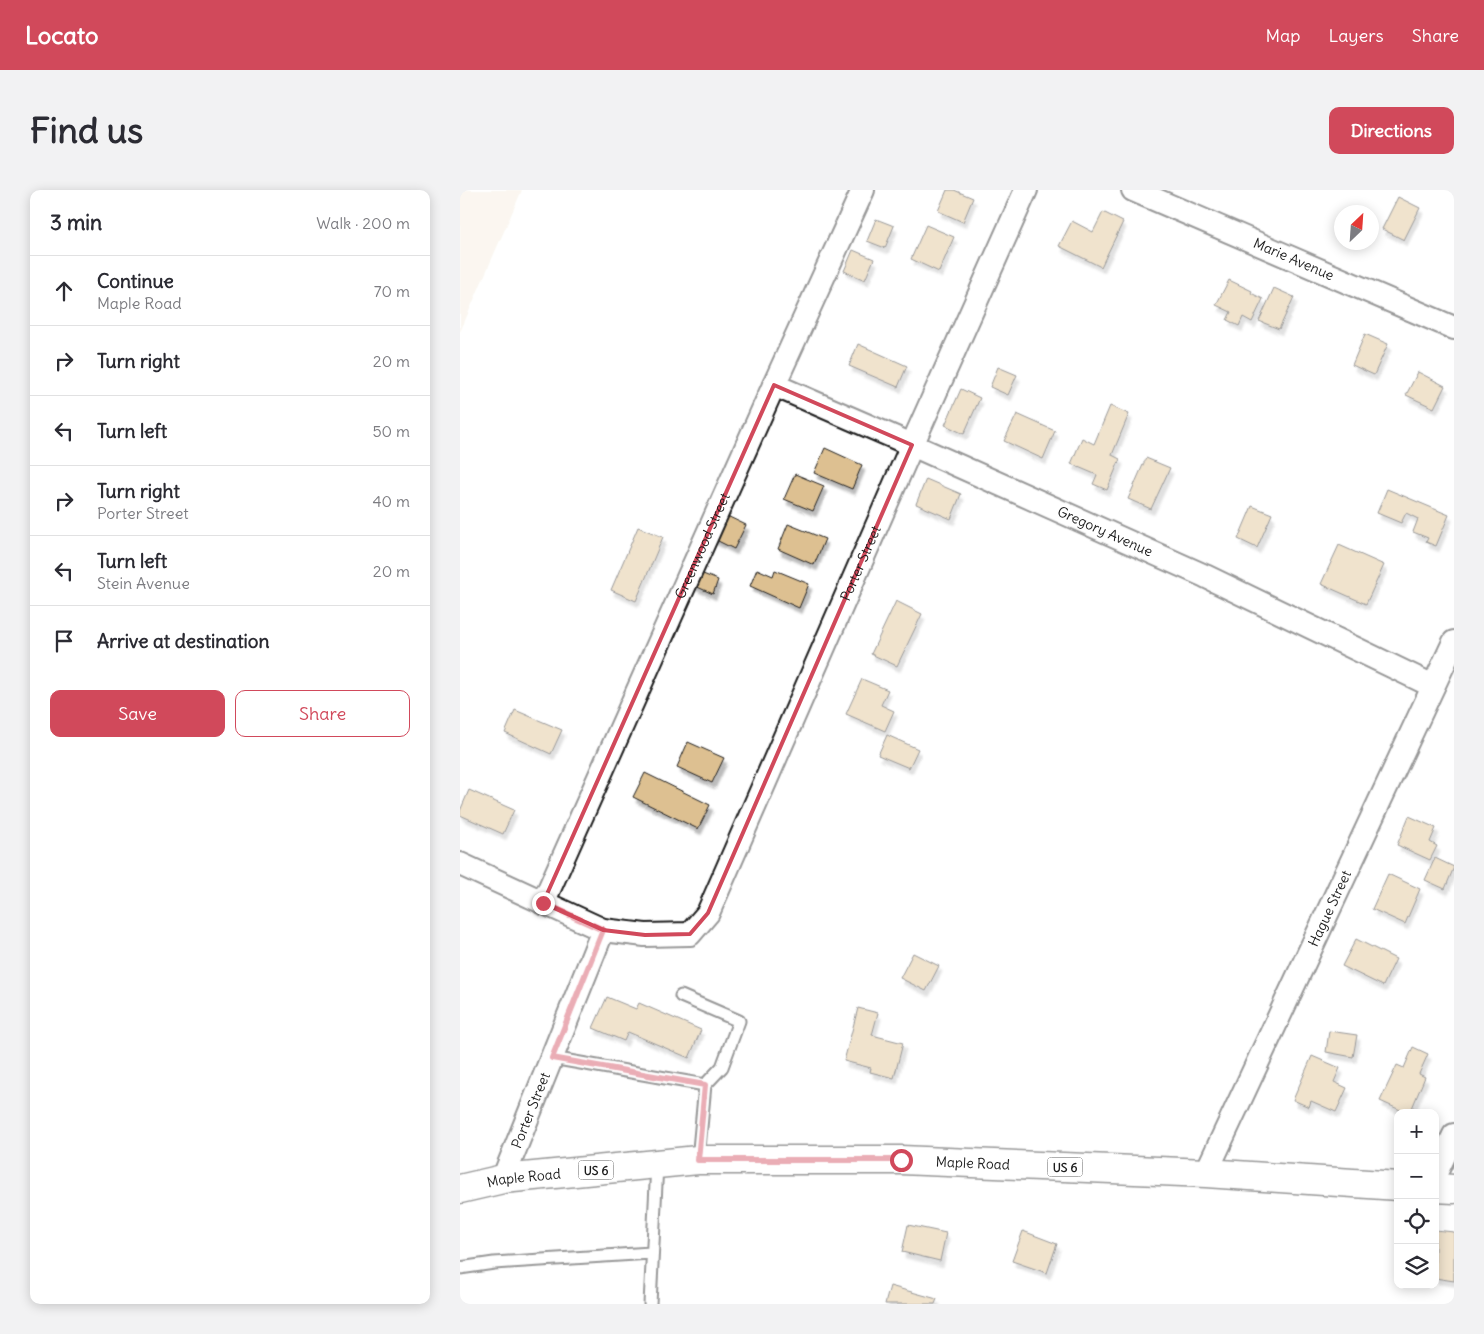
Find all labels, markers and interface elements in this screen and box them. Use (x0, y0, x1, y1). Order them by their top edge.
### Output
text: Locato (25, 20, 99, 50)
text: Map (1265, 24, 1300, 47)
text: Layers (1328, 24, 1384, 47)
text: Share (1412, 24, 1459, 47)
button: Directions (1329, 107, 1454, 154)
text: Find us (30, 108, 143, 152)
north arrow (1334, 205, 1379, 250)
text: 3 min (50, 209, 102, 236)
text: Walk · 200 m (316, 213, 410, 233)
street label: Marie Avenue (1251, 234, 1337, 284)
text: Continue (97, 269, 174, 293)
icon: ahead (50, 277, 78, 305)
text: 70 m (374, 281, 410, 301)
text: Maple Road (97, 293, 182, 313)
icon: right (50, 347, 78, 375)
text: Turn right (97, 349, 180, 373)
text: 20 m (373, 351, 410, 371)
icon: left (50, 417, 78, 445)
text: Turn left (97, 419, 167, 443)
text: 50 m (372, 421, 410, 441)
text: Turn right (97, 479, 180, 503)
icon: right (50, 487, 78, 515)
street label: Greenwood Street (671, 490, 734, 602)
text: 40 m (372, 491, 410, 511)
street label: Gregory Avenue (1055, 502, 1156, 560)
text: Porter Street (97, 503, 189, 523)
street label: Porter Street (836, 523, 885, 604)
text: Turn left (97, 549, 167, 573)
icon: left (50, 557, 78, 585)
text: 20 m (373, 561, 410, 581)
text: Stein Avenue (97, 573, 190, 593)
icon: arrive (50, 627, 78, 655)
text: Arrive at destination (97, 629, 270, 653)
button: Save (50, 690, 225, 737)
button: Share (235, 690, 410, 737)
street label: Hague Street (1304, 867, 1355, 949)
route end (532, 892, 555, 915)
street label: Porter Street (507, 1069, 554, 1151)
map controls (1394, 1109, 1439, 1289)
button: + (1394, 1109, 1439, 1154)
route start (890, 1149, 913, 1172)
street label: Maple Road (935, 1152, 1010, 1174)
button: − (1394, 1154, 1439, 1199)
road number: US 6 (1048, 1158, 1082, 1176)
road number: US 6 (578, 1160, 614, 1180)
street label: Maple Road (485, 1164, 562, 1191)
button: locate (1394, 1199, 1439, 1244)
button: layers (1394, 1244, 1439, 1289)

